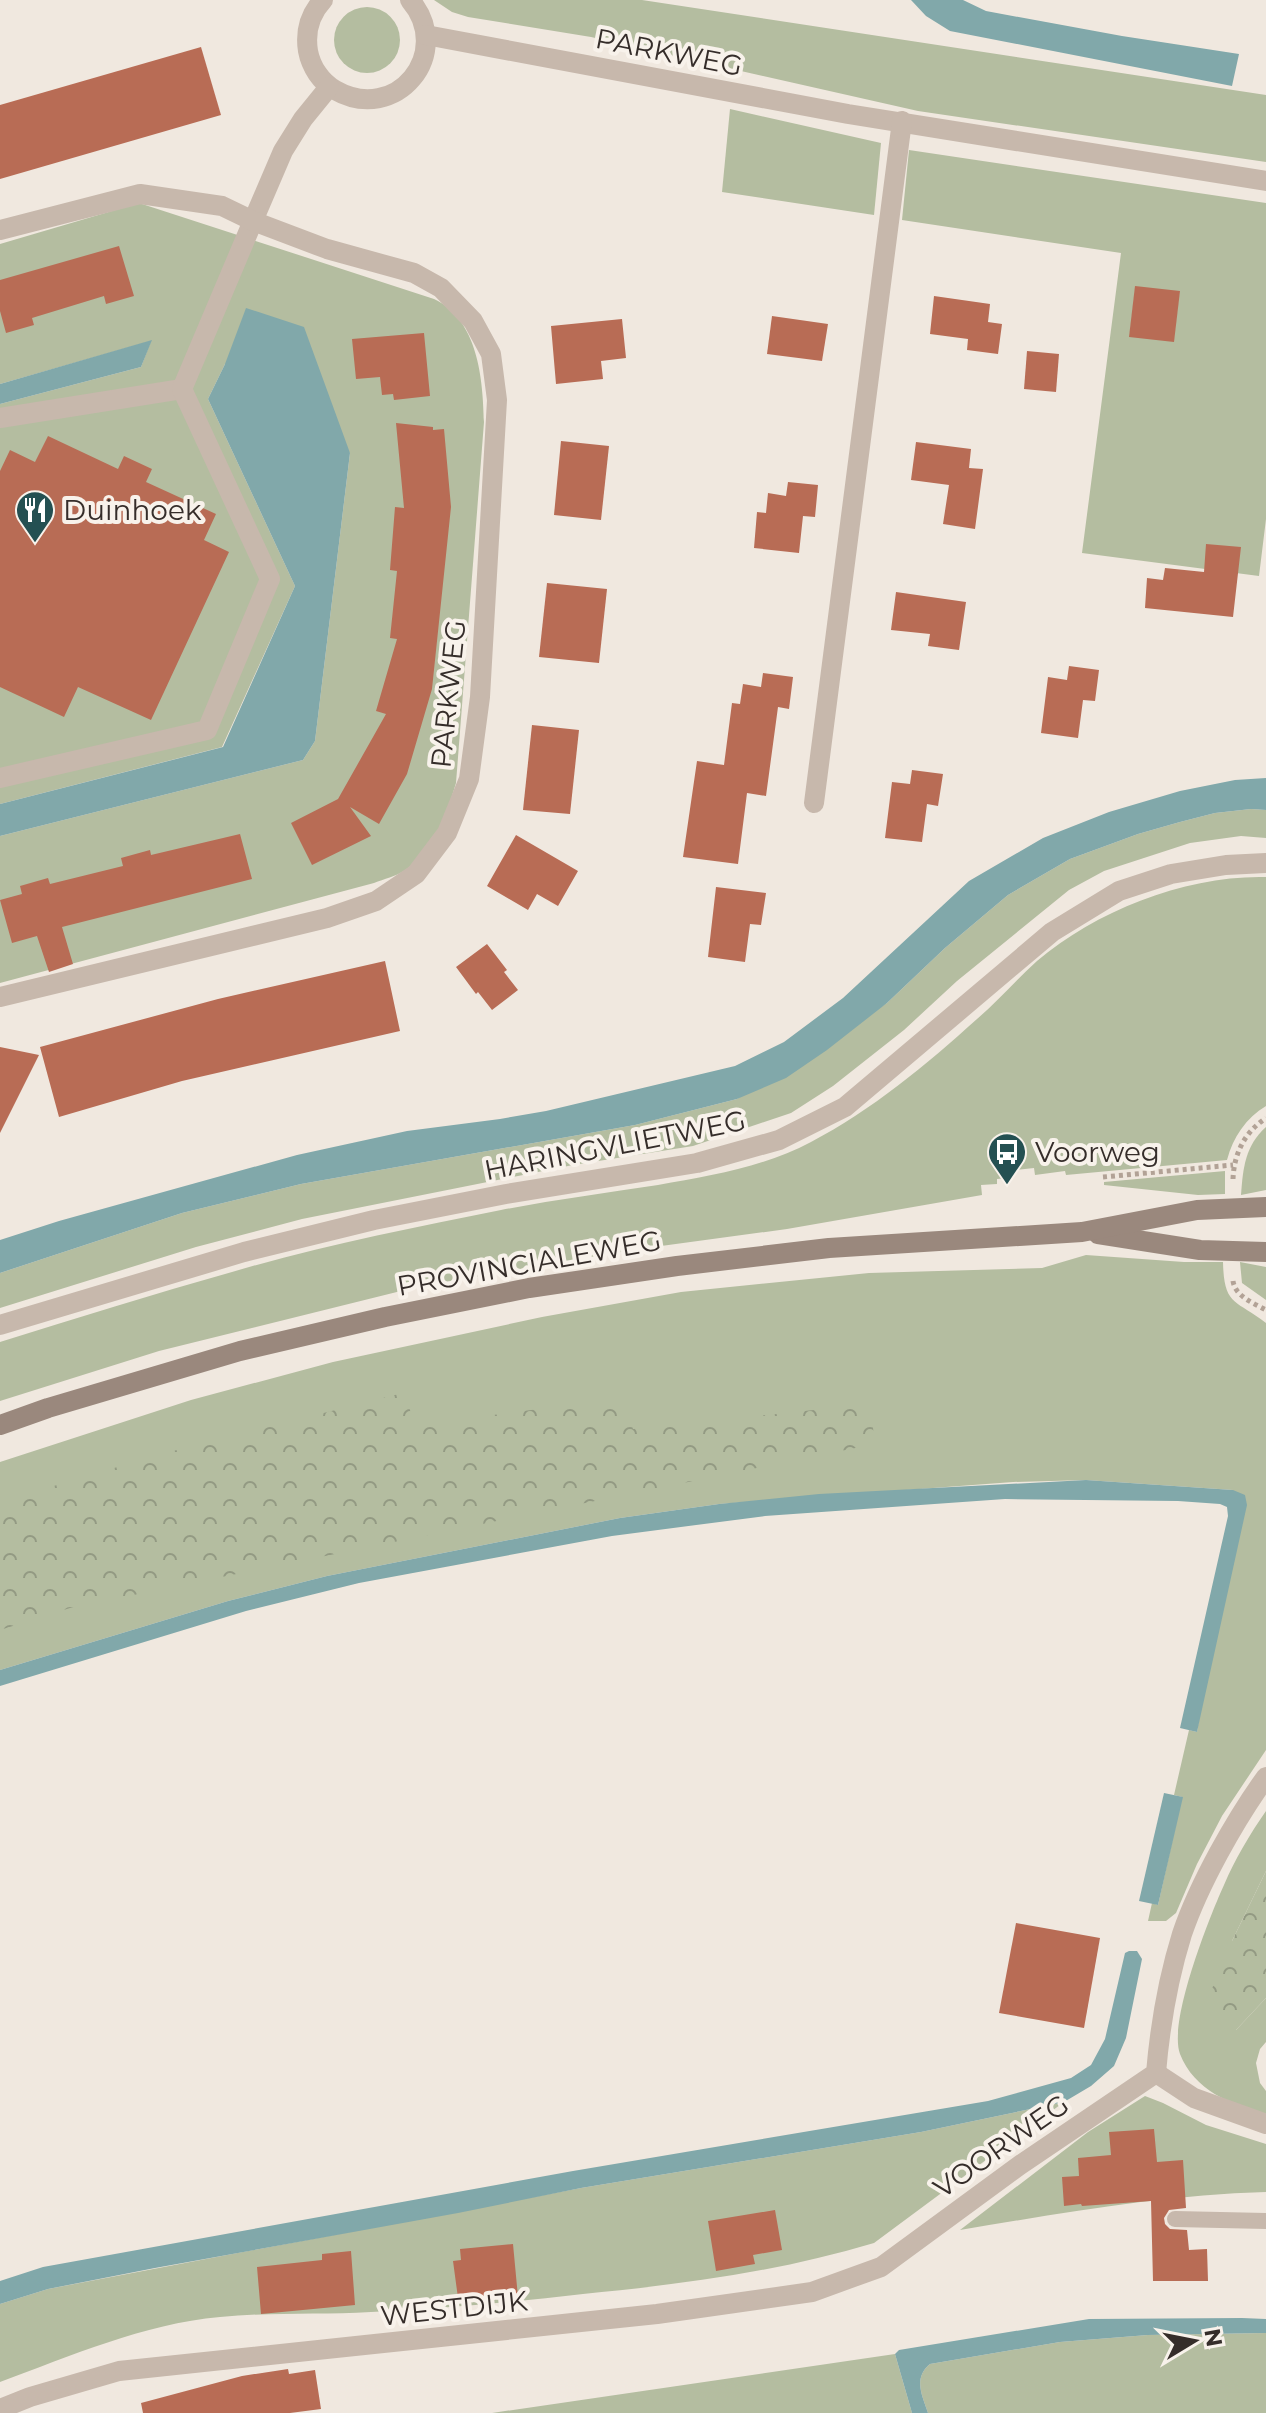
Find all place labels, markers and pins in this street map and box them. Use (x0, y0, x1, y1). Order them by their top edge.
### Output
restaurant icon: Duinhoek (14, 489, 56, 544)
place label: Duinhoek (63, 493, 202, 527)
bus stop icon: Voorweg (986, 1131, 1028, 1186)
place label: Voorweg (1035, 1135, 1160, 1169)

